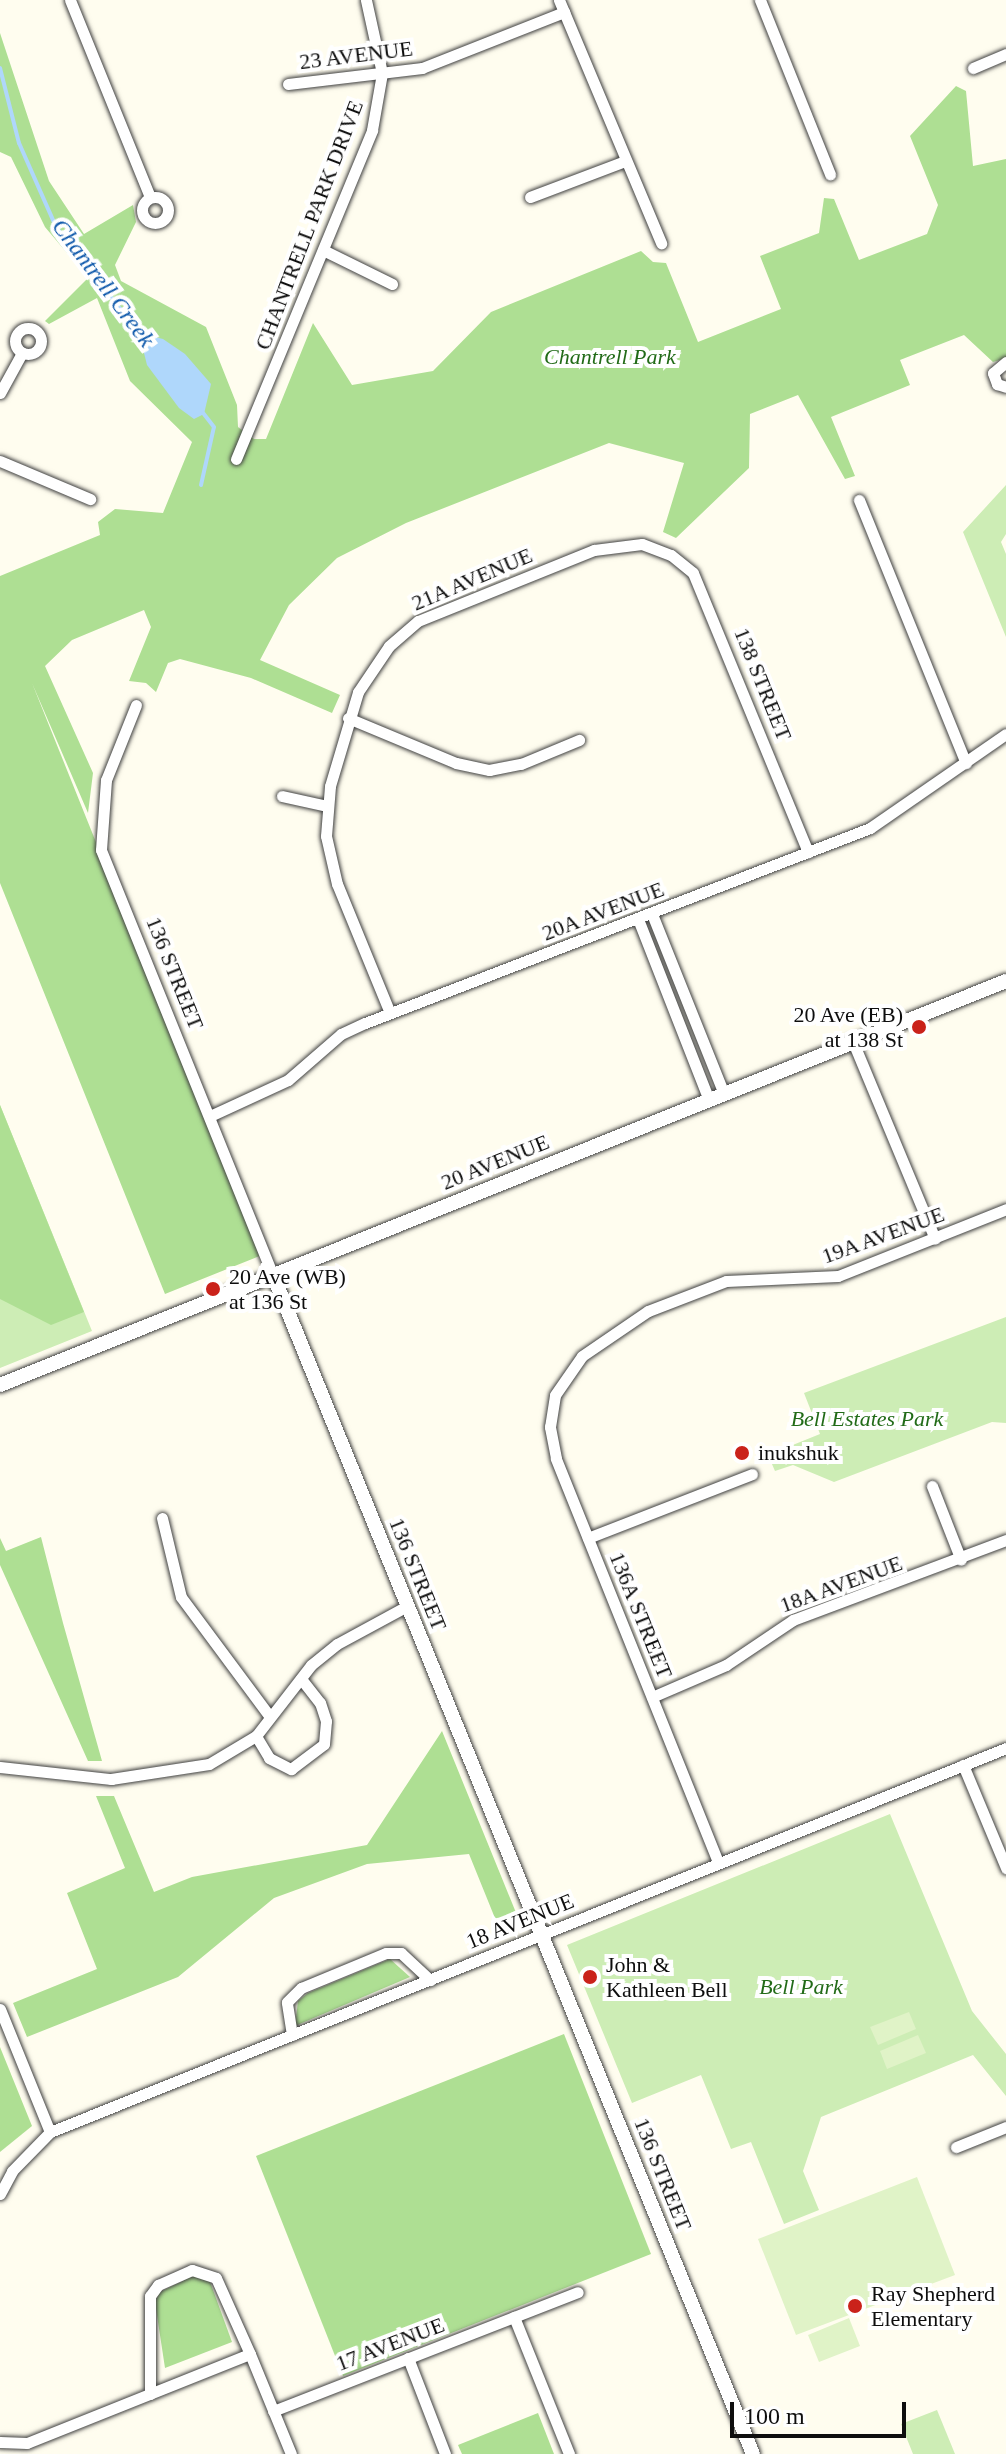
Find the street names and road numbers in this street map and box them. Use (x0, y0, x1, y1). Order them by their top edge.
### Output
street label: 23 AVENUE (297, 35, 415, 75)
street label: CHANTRELL PARK DRIVE (249, 96, 369, 354)
street label: 21A AVENUE (407, 541, 537, 617)
street label: 138 STREET (728, 624, 798, 744)
street label: 20A AVENUE (537, 875, 669, 947)
street label: 136 STREET (140, 913, 210, 1033)
street label: 20 AVENUE (437, 1128, 553, 1196)
street label: 19A AVENUE (817, 1200, 949, 1270)
street label: 136 STREET (383, 1514, 453, 1634)
street label: 136A STREET (603, 1547, 679, 1683)
street label: 18A AVENUE (775, 1549, 907, 1619)
street label: 18 AVENUE (462, 1887, 578, 1955)
street label: 136 STREET (628, 2114, 698, 2234)
street label: 17 AVENUE (332, 2311, 448, 2377)

